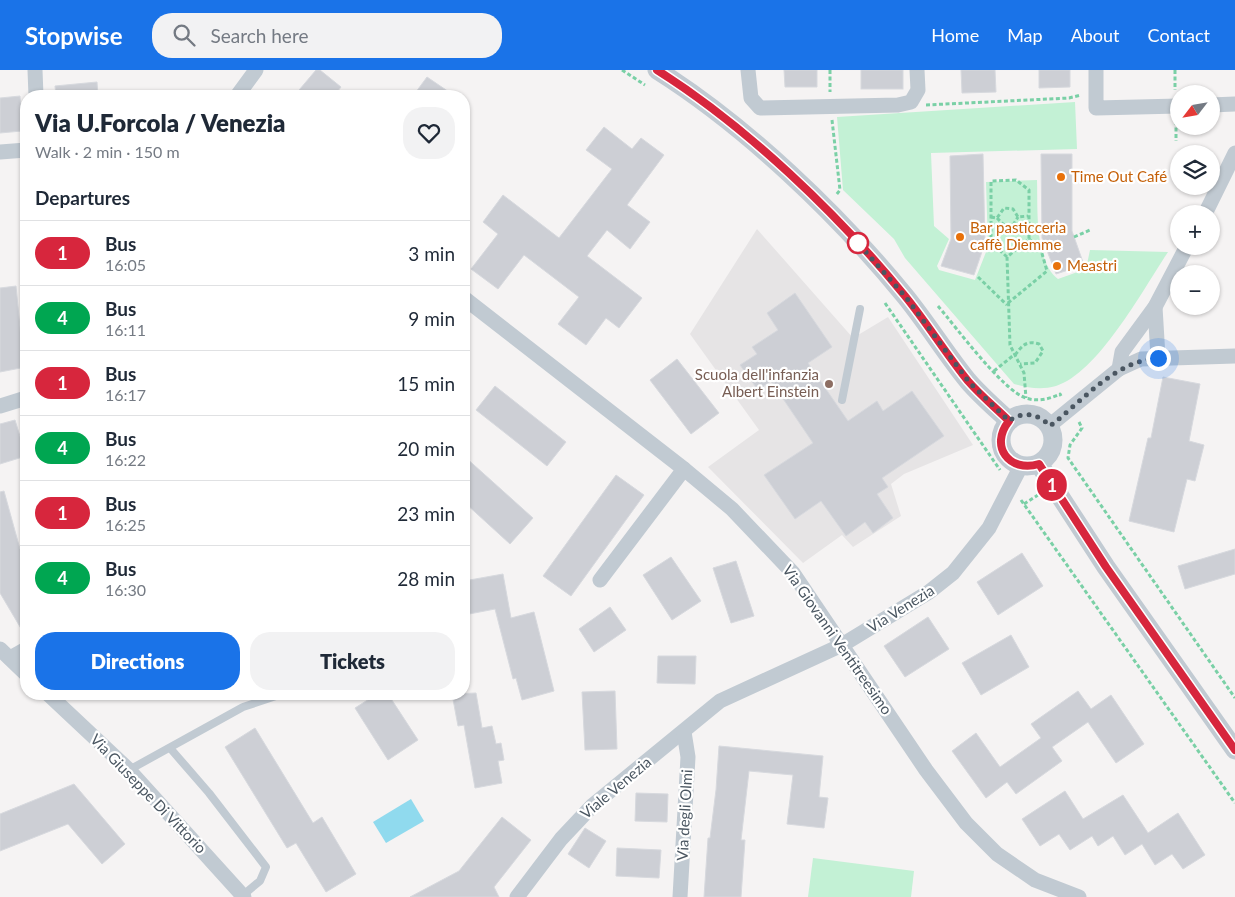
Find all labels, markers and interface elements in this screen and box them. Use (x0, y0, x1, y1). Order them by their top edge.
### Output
search box (152, 13, 502, 58)
text: Stopwise (25, 21, 122, 50)
icon: search (170, 21, 198, 49)
text: Search here (210, 24, 308, 47)
text: Home (931, 24, 979, 46)
text: Map (1007, 24, 1043, 46)
text: About (1071, 24, 1120, 46)
text: Contact (1148, 24, 1210, 46)
north arrow (1170, 85, 1220, 135)
map controls (1170, 85, 1220, 315)
button: heart (403, 107, 455, 159)
text: Via U.Forcola / Venezia (35, 108, 286, 137)
text: Walk · 2 min · 150 m (35, 142, 180, 161)
button: layers (1170, 145, 1220, 195)
place label: Time Out Café (1071, 167, 1167, 185)
marker: Time Out Café (1055, 171, 1067, 183)
text: Departures (35, 186, 130, 209)
button: + (1170, 205, 1220, 255)
place label: Bar pasticceria caffè Diemme (970, 218, 1066, 253)
marker: Bar pasticceria caffè Diemme (954, 231, 966, 243)
text: Bus (105, 232, 136, 255)
unlabelled marker (847, 232, 869, 254)
text: 1 (57, 242, 68, 264)
text: 3 min (408, 242, 455, 265)
text: 16:05 (105, 255, 146, 274)
place label: Meastri (1067, 256, 1117, 274)
marker: Meastri (1051, 260, 1063, 272)
button: − (1170, 265, 1220, 315)
text: Bus (105, 297, 136, 320)
text: 4 (57, 307, 68, 329)
text: 9 min (408, 307, 455, 330)
text: 16:11 (105, 320, 146, 339)
your location (1146, 346, 1171, 371)
text: Bus (105, 362, 136, 385)
place label: Scuola dell'infanzia Albert Einstein (695, 365, 819, 400)
text: 1 (57, 372, 68, 394)
text: 15 min (397, 372, 455, 395)
marker: Scuola dell'infanzia Albert Einstein (823, 378, 835, 390)
text: 16:17 (105, 385, 146, 404)
text: Bus (105, 427, 136, 450)
text: 4 (57, 437, 68, 459)
text: 20 min (397, 437, 455, 460)
text: 16:22 (105, 450, 146, 469)
line badge: 1 (1036, 469, 1068, 501)
text: 1 (1047, 474, 1057, 496)
text: Bus (105, 492, 136, 515)
text: 1 (57, 502, 68, 524)
text: 23 min (397, 502, 455, 525)
text: 16:25 (105, 515, 146, 534)
text: Bus (105, 557, 136, 580)
street label: Via Giovanni Ventitreesimo (779, 561, 896, 718)
text: 4 (57, 567, 68, 589)
text: 28 min (397, 567, 455, 590)
text: 16:30 (105, 580, 146, 599)
street label: Via Venezia (864, 580, 937, 636)
button: Directions (35, 632, 240, 690)
button: Tickets (250, 632, 455, 690)
street label: Via Giuseppe Di Vittorio (87, 730, 210, 857)
street label: Viale Venezia (576, 752, 654, 822)
street label: Via degli Olmi (673, 769, 695, 861)

